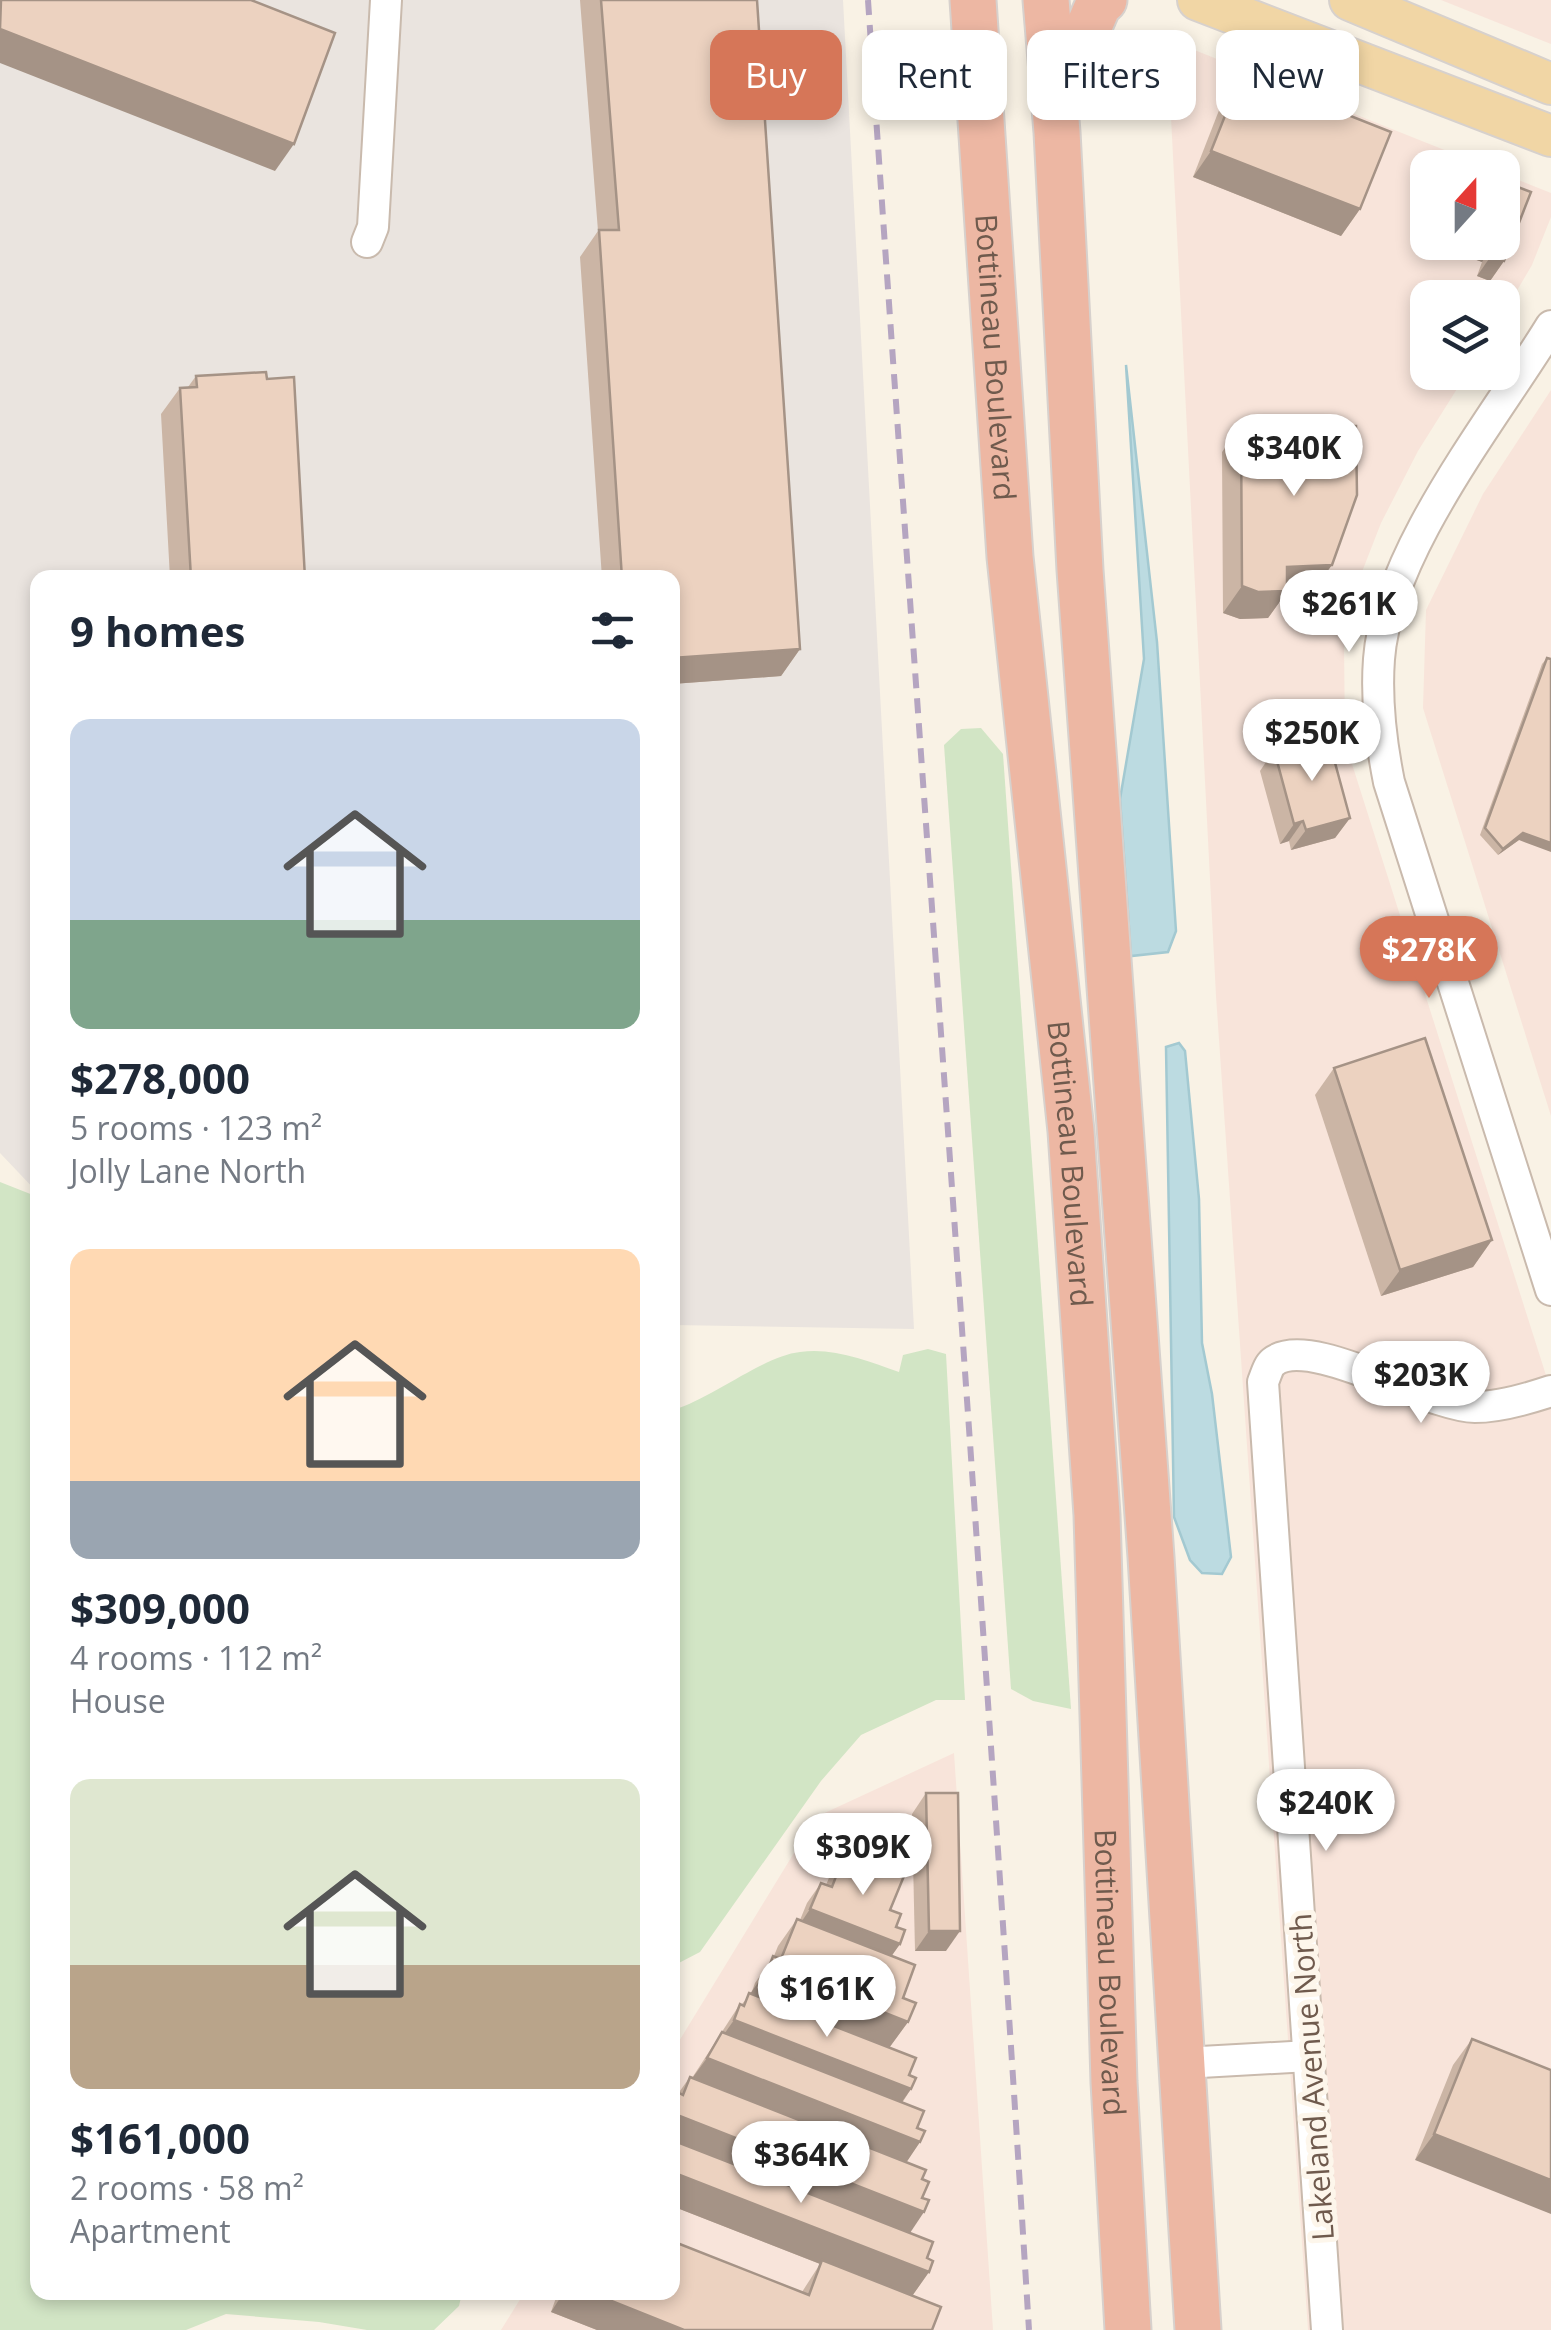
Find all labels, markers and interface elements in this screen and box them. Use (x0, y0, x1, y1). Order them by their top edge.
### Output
chip: Buy (710, 30, 842, 120)
chip: Rent (862, 30, 1007, 120)
chip: Filters (1027, 30, 1196, 120)
chip: New (1216, 30, 1359, 120)
north arrow (1410, 150, 1520, 260)
map controls (1410, 150, 1520, 390)
street label: Bottineau Boulevard (967, 213, 1027, 502)
button: layers (1410, 280, 1520, 390)
pin: $340K (1224, 414, 1364, 499)
text: $340K (1247, 425, 1341, 468)
pin: $261K (1279, 570, 1419, 655)
text: $261K (1302, 581, 1396, 624)
text: 9 homes (70, 602, 245, 659)
icon: filters (585, 603, 640, 658)
pin: $250K (1242, 699, 1382, 784)
text: $250K (1265, 710, 1359, 753)
icon: home (265, 784, 445, 964)
pin: $278K (1359, 916, 1499, 1001)
text: $278K (1382, 927, 1476, 970)
street label: Bottineau Boulevard (1039, 1018, 1103, 1308)
text: $278,000 (70, 1049, 250, 1106)
text: 5 rooms · 123 m² (70, 1106, 322, 1149)
text: Jolly Lane North (70, 1149, 306, 1192)
icon: home (265, 1314, 445, 1494)
pin: $203K (1351, 1341, 1491, 1426)
text: $203K (1374, 1352, 1468, 1395)
text: $309,000 (70, 1579, 250, 1636)
text: 4 rooms · 112 m² (70, 1636, 322, 1679)
text: House (70, 1679, 166, 1722)
pin: $240K (1256, 1769, 1396, 1854)
text: $240K (1279, 1780, 1373, 1823)
pin: $309K (793, 1813, 933, 1898)
text: $309K (816, 1824, 910, 1867)
street label: Bottineau Boulevard (1086, 1828, 1136, 2117)
icon: home (265, 1844, 445, 2024)
street label: Lakeland Avenue North (1279, 1912, 1343, 2242)
pin: $161K (757, 1955, 897, 2040)
text: $161K (780, 1966, 874, 2009)
text: $161,000 (70, 2109, 250, 2166)
pin: $364K (731, 2121, 871, 2206)
text: $364K (754, 2132, 848, 2175)
text: 2 rooms · 58 m² (70, 2166, 304, 2209)
text: Apartment (70, 2209, 231, 2252)

